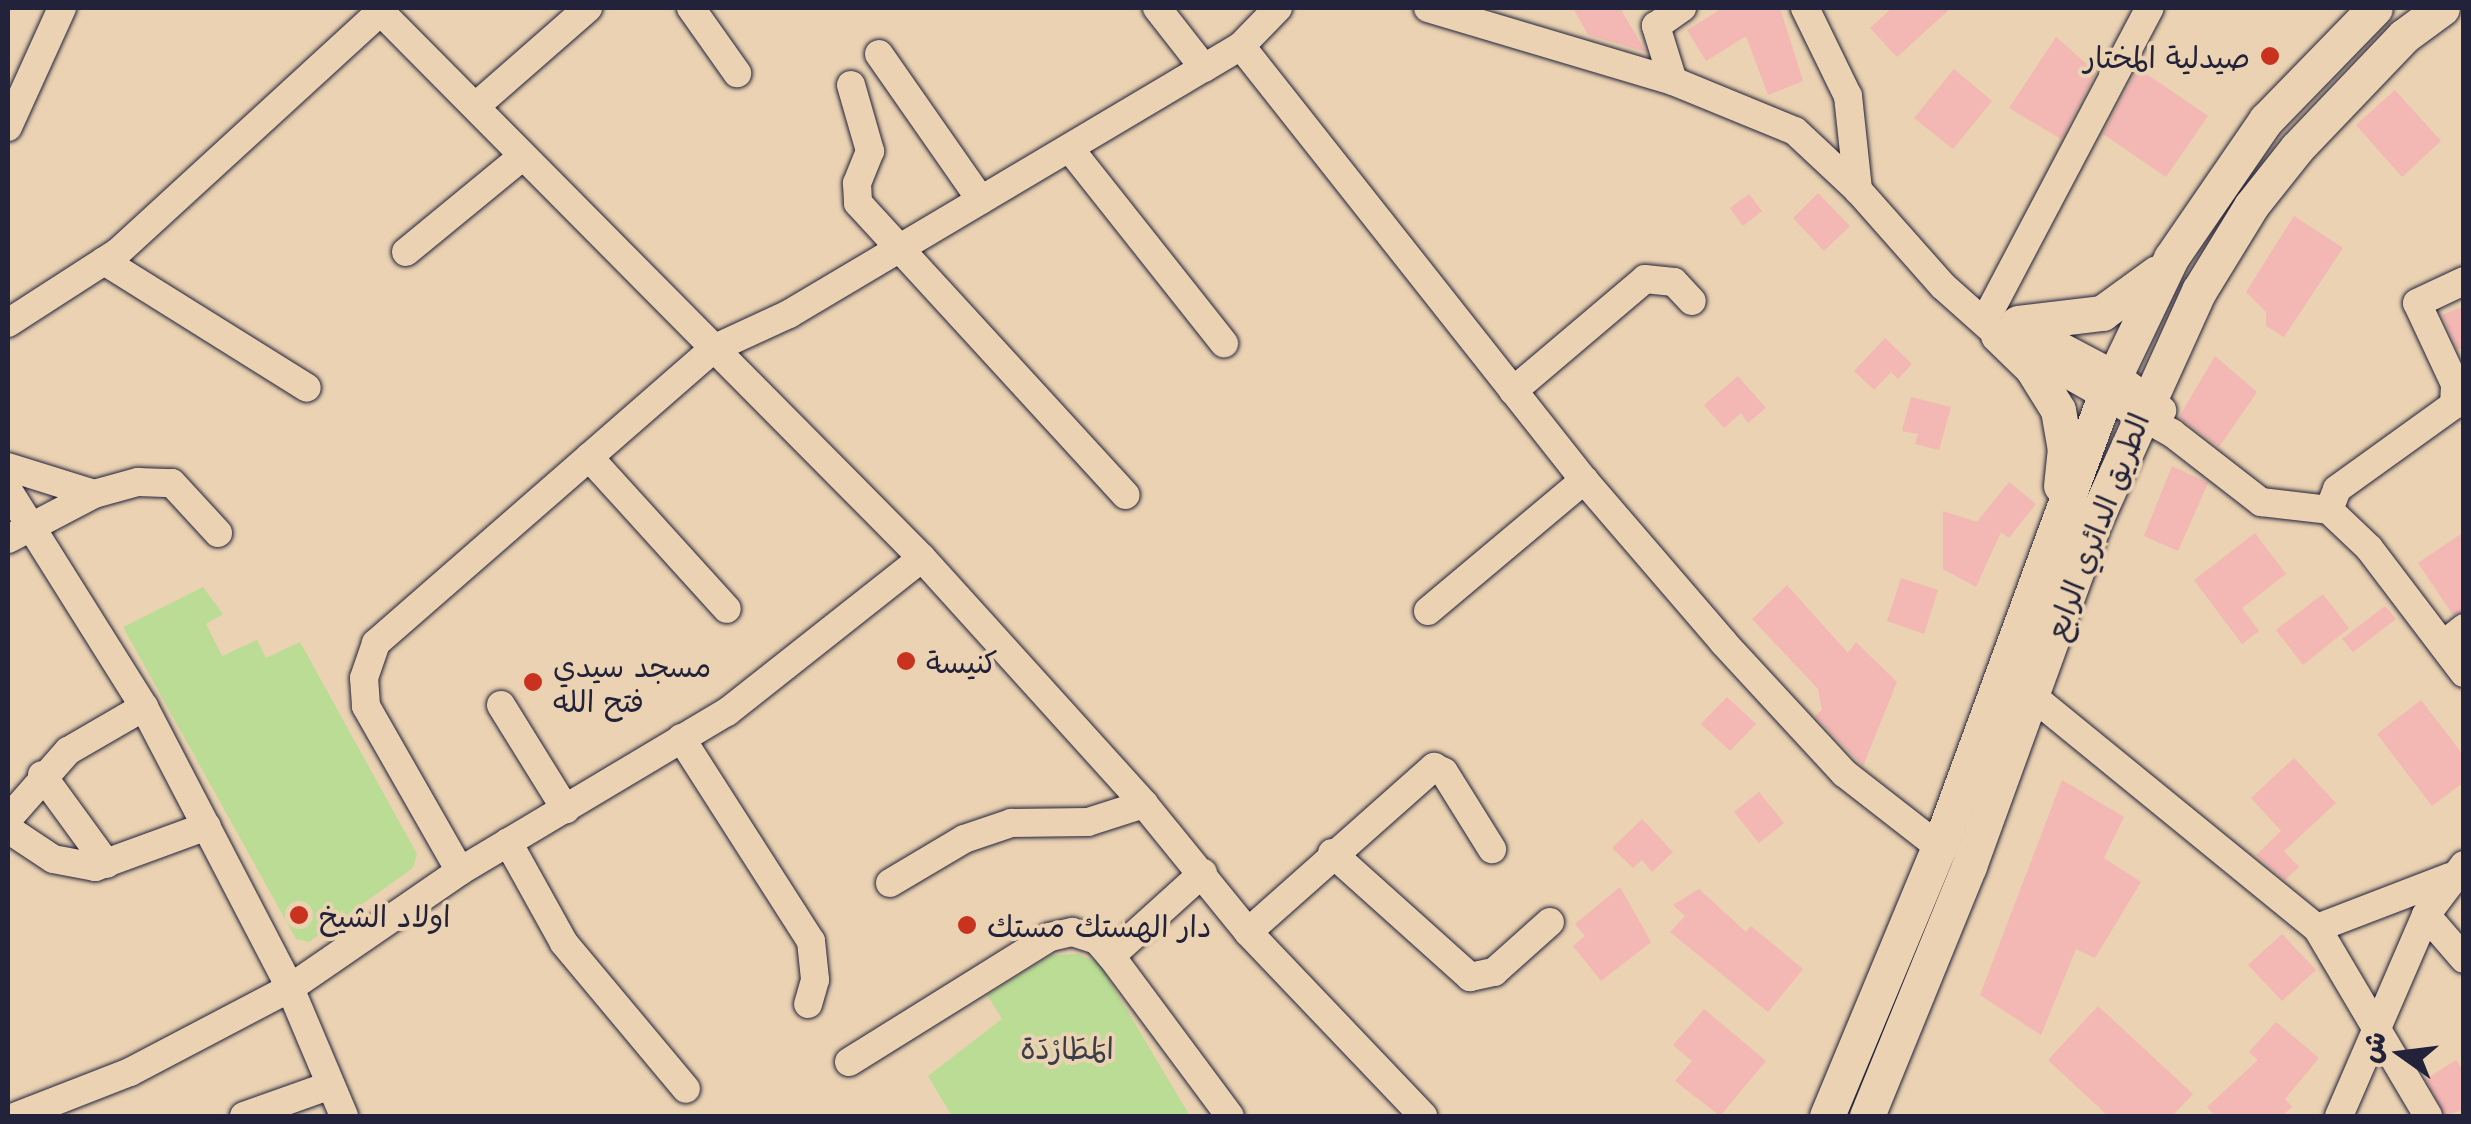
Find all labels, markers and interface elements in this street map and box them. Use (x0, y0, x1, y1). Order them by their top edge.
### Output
place label: صيدلية المختار (2084, 38, 2250, 74)
marker: صيدلية المختار (2259, 45, 2281, 67)
street label: الطريق الدائري الرابع (2036, 408, 2156, 644)
place label: كنيسة (926, 643, 998, 679)
place label: مسجد سيدي فتح الله (553, 647, 711, 718)
marker: كنيسة (895, 650, 917, 672)
marker: مسجد سيدي فتح الله (522, 671, 544, 693)
place label: اولاد الشيخ (319, 897, 451, 933)
marker: اولاد الشيخ (288, 904, 310, 926)
place label: دار الهستك مستك (987, 907, 1211, 943)
marker: دار الهستك مستك (956, 914, 978, 936)
north arrow (2351, 1004, 2451, 1104)
text: ش (2347, 1026, 2396, 1067)
park label: المَطَارْدَة (1020, 1029, 1114, 1065)

